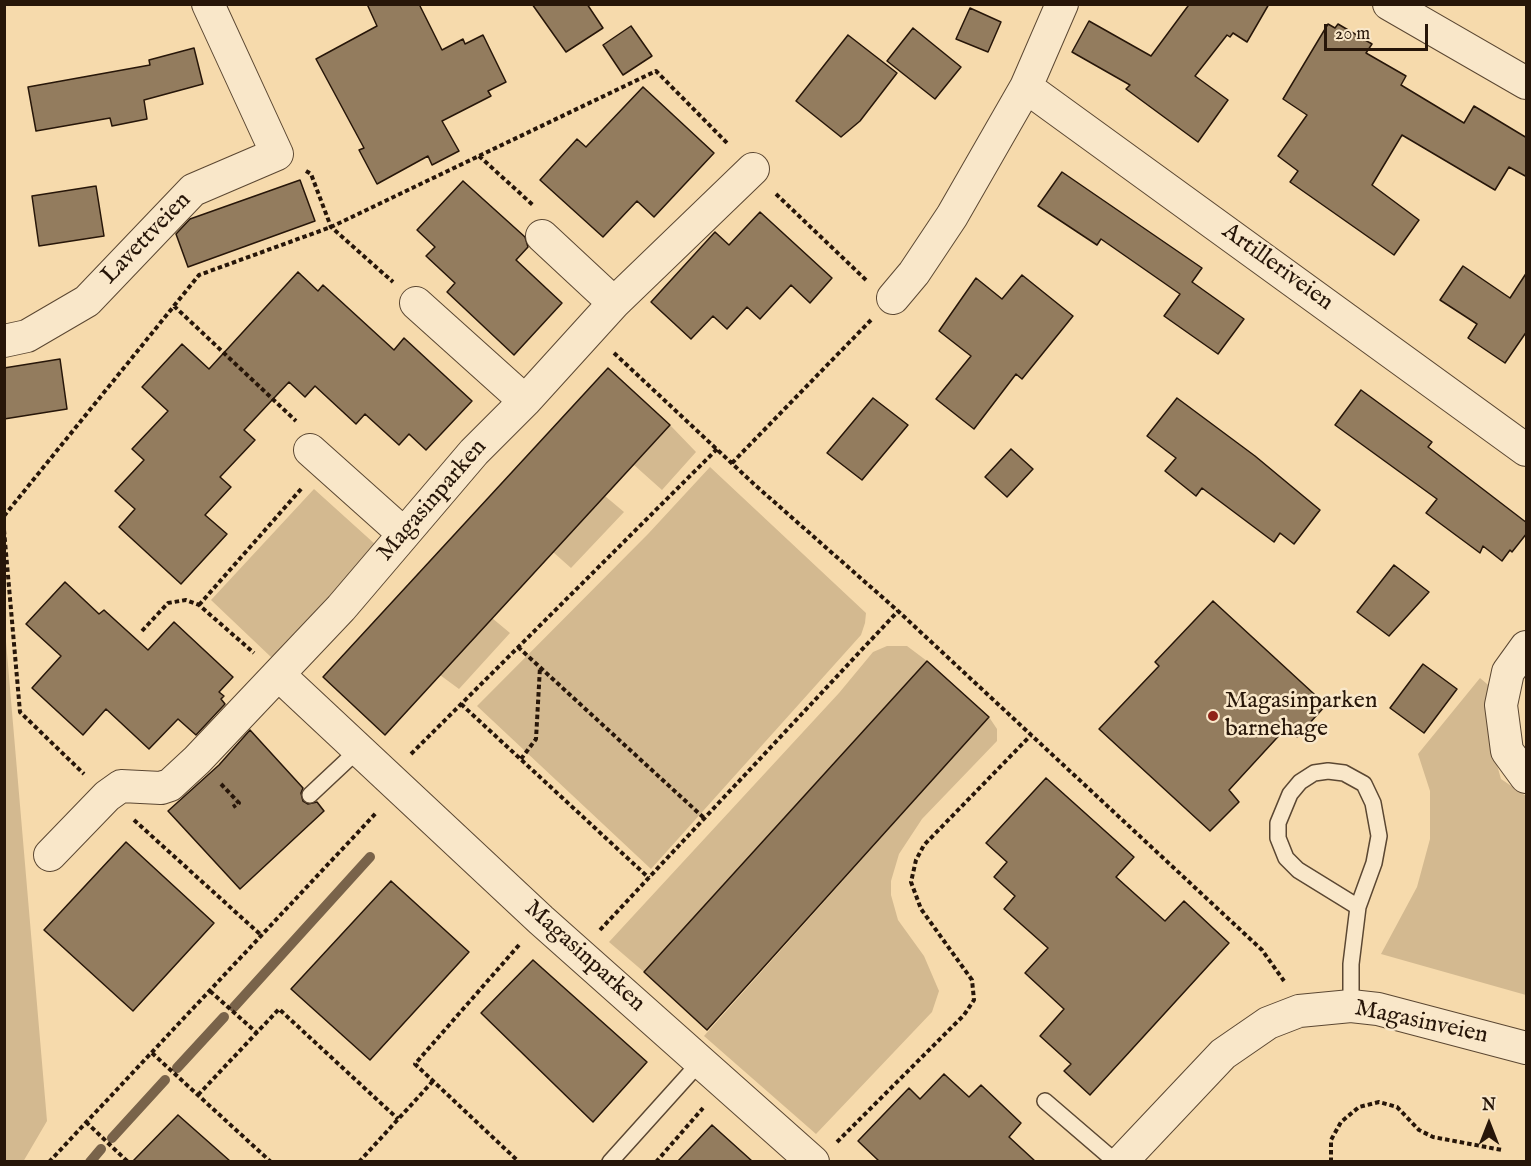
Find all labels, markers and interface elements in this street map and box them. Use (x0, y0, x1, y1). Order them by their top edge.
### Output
scale bar (1327, 12, 1430, 50)
text: 20 m (1335, 23, 1370, 46)
street label: Lavettveien (96, 187, 198, 291)
street label: Artilleriveien (1216, 218, 1338, 318)
street label: Magasinparken (372, 434, 494, 568)
place label: Magasinparken barnehage (1225, 688, 1378, 744)
marker: Magasinparken barnehage (1206, 709, 1220, 723)
street label: Magasinparken (518, 895, 650, 1019)
street label: Magasinveien (1352, 995, 1490, 1051)
north arrow (1459, 1094, 1519, 1154)
text: N (1482, 1096, 1496, 1116)

